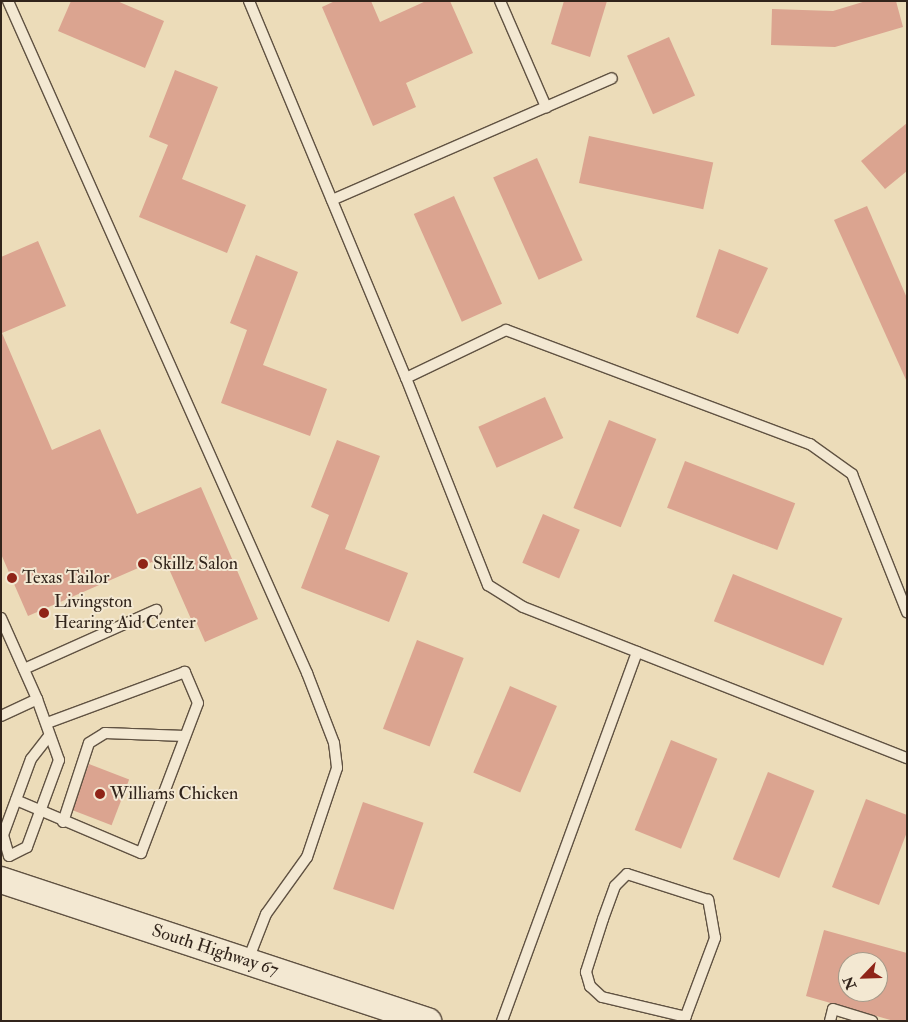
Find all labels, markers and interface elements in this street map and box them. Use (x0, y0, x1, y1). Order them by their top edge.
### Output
place label: Skillz Salon (153, 553, 238, 575)
marker: Skillz Salon (137, 558, 149, 570)
place label: Texas Tailor (22, 567, 109, 589)
marker: Texas Tailor (6, 572, 18, 584)
place label: Livingston Hearing Aid Center (54, 592, 196, 634)
marker: Livingston Hearing Aid Center (38, 607, 50, 619)
place label: Williams Chicken (110, 783, 238, 805)
marker: Williams Chicken (94, 788, 106, 800)
street label: South Highway 67 (149, 920, 281, 982)
north arrow (838, 952, 888, 1002)
text: N (839, 974, 860, 992)

